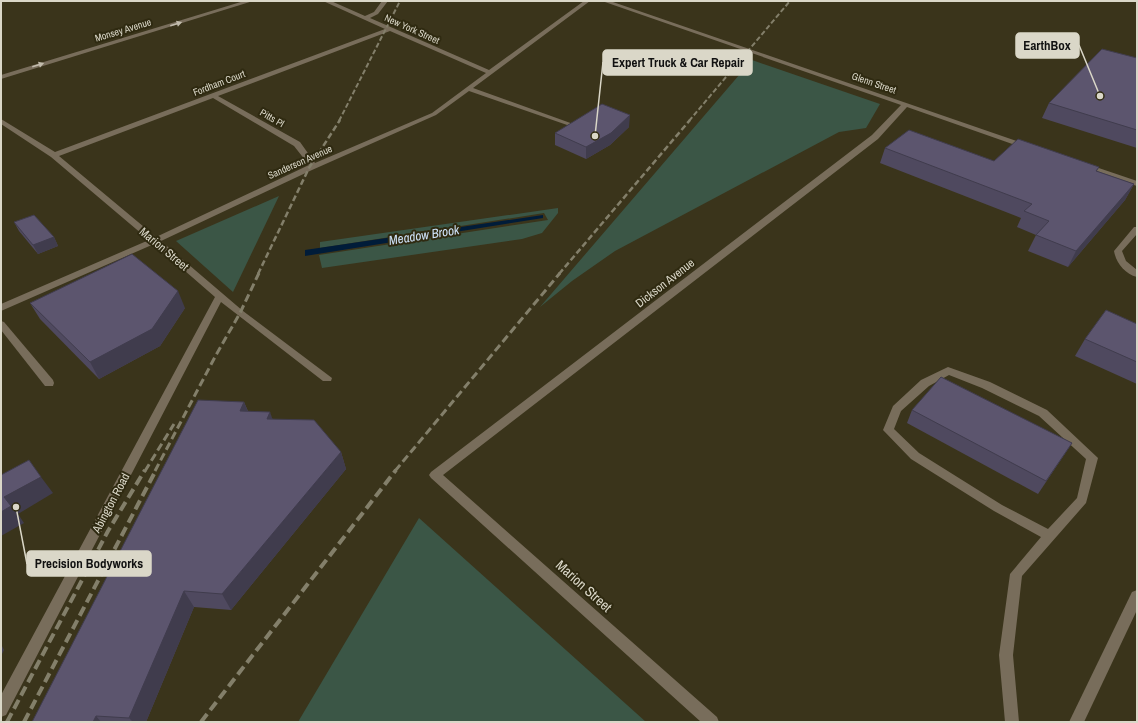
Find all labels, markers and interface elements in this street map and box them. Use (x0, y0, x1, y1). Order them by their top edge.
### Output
street label: New York Street (382, 11, 442, 47)
street label: Monsey Avenue (93, 15, 153, 45)
one-way arrow (170, 20, 182, 26)
callout: EarthBox (1016, 33, 1079, 58)
text: EarthBox (1023, 37, 1071, 54)
callout: Expert Truck & Car Repair (603, 50, 752, 75)
text: Expert Truck & Car Repair (612, 54, 745, 71)
one-way arrow (33, 62, 45, 68)
street label: Fordham Court (191, 67, 248, 99)
street label: Glenn Street (850, 69, 899, 97)
street label: Pitts Pl (257, 106, 287, 130)
street label: Sanderson Avenue (266, 142, 335, 182)
water label: Meadow Brook (388, 221, 461, 249)
street label: Marion Street (136, 224, 192, 274)
street label: Dickson Avenue (632, 255, 698, 311)
street label: Abington Road (88, 470, 133, 537)
callout: Precision Bodyworks (27, 551, 151, 576)
text: Precision Bodyworks (35, 555, 143, 572)
street label: Marion Street (552, 556, 616, 616)

